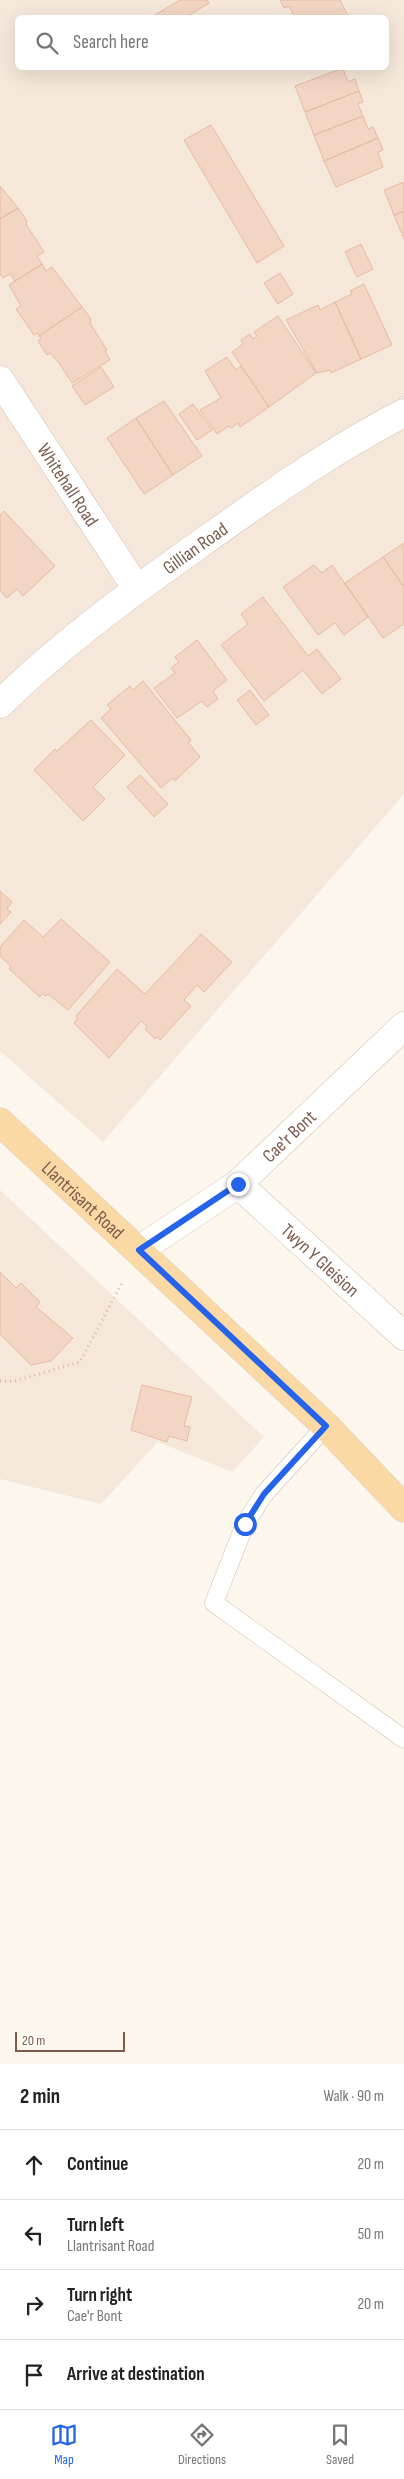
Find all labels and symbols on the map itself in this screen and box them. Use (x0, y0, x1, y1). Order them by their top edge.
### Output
street label: Whitehall Road (32, 439, 103, 531)
street label: Gillian Road (159, 518, 233, 580)
street label: Cae'r Bont (258, 1106, 322, 1168)
street label: Llantrisant Road (37, 1157, 128, 1245)
route end (227, 1173, 250, 1196)
street label: Twyn Y Gleision (276, 1219, 363, 1302)
route start (234, 1513, 257, 1536)
scale bar (15, 2029, 125, 2052)

